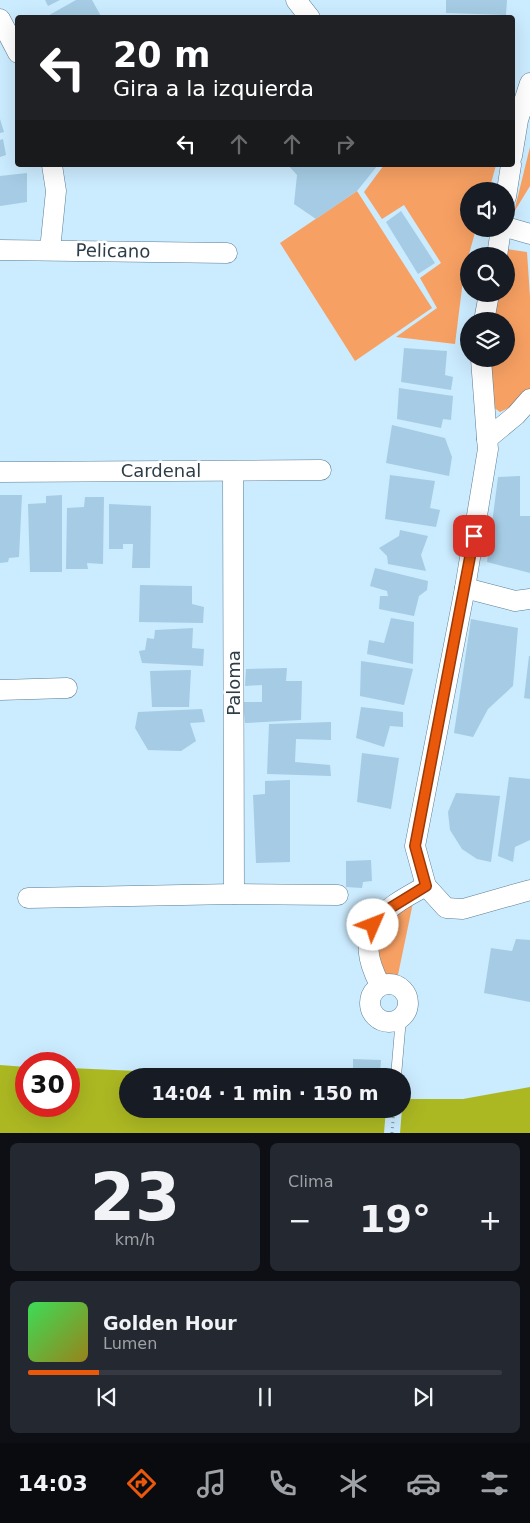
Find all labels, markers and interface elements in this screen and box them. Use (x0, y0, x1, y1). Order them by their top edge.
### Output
icon: left (30, 35, 95, 100)
text: 20 m (113, 35, 210, 75)
text: Gira a la izquierda (113, 76, 314, 101)
icon: left (172, 130, 200, 158)
icon: ahead (225, 130, 253, 158)
icon: ahead (278, 130, 306, 158)
icon: right (331, 130, 359, 158)
map controls (460, 182, 515, 367)
button: sound (460, 182, 515, 237)
street label: Pelicano (76, 239, 151, 262)
button: search (460, 247, 515, 302)
button: layers (460, 312, 515, 367)
street label: Cardenal (121, 460, 201, 481)
pin (453, 515, 495, 557)
icon: arrive (460, 522, 488, 550)
street label: Paloma (223, 650, 244, 716)
position arrow (346, 898, 398, 950)
speed limit sign: 30 (15, 1052, 80, 1117)
text: 14:04 · 1 min · 150 m (151, 1082, 379, 1104)
text: 23 (90, 1160, 180, 1235)
text: Clima (288, 1172, 333, 1191)
text: 19° (359, 1197, 431, 1241)
text: − (288, 1204, 311, 1237)
text: + (479, 1204, 502, 1237)
text: km/h (115, 1230, 155, 1249)
text: Golden Hour (103, 1312, 237, 1334)
text: Lumen (103, 1334, 157, 1353)
icon: previous (93, 1383, 121, 1411)
icon: pause (251, 1383, 279, 1411)
icon: next (409, 1383, 437, 1411)
icon: directions (124, 1466, 159, 1501)
icon: music (194, 1466, 229, 1501)
icon: phone (265, 1466, 300, 1501)
icon: climate (336, 1466, 371, 1501)
icon: car (406, 1466, 441, 1501)
icon: filters (477, 1466, 512, 1501)
text: 14:03 (18, 1471, 88, 1496)

